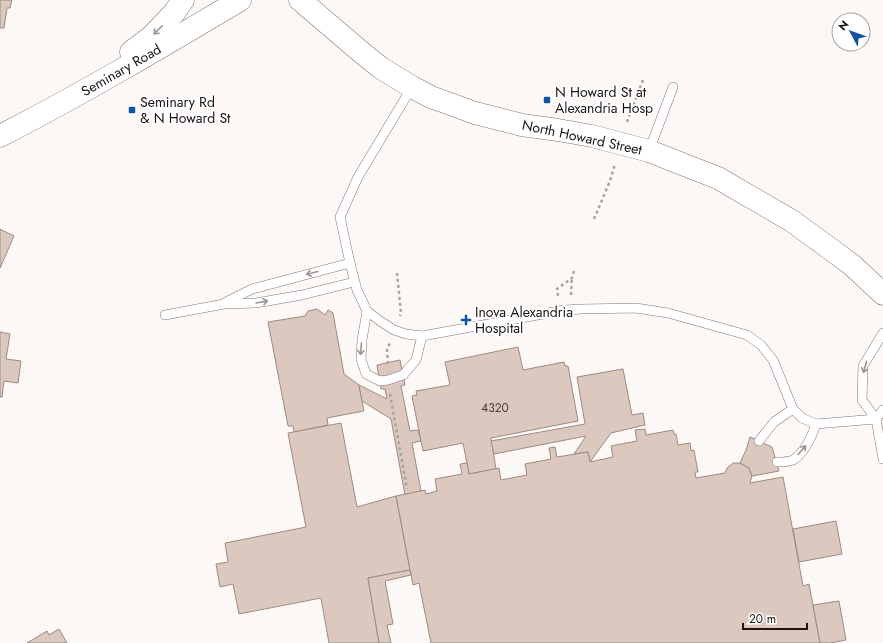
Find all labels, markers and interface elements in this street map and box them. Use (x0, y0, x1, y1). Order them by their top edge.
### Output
north arrow (831, 12, 871, 52)
text: N (835, 17, 852, 34)
one-way arrow (153, 25, 163, 34)
street label: Seminary Road (77, 39, 165, 101)
place label: N Howard St at Alexandria Hosp (555, 82, 653, 118)
place label: Seminary Rd & N Howard St (140, 92, 231, 128)
marker: N Howard St at Alexandria Hosp (542, 95, 552, 105)
marker: Seminary Rd & N Howard St (127, 105, 137, 115)
street label: North Howard Street (520, 115, 645, 160)
one-way arrow (306, 269, 319, 277)
one-way arrow (256, 298, 269, 306)
place label: Inova Alexandria Hospital (475, 302, 573, 338)
marker: Inova Alexandria Hospital (460, 314, 472, 326)
one-way arrow (358, 342, 365, 355)
one-way arrow (861, 361, 868, 374)
house number: 4320 (481, 399, 509, 417)
one-way arrow (797, 445, 806, 455)
scale bar (743, 605, 807, 631)
text: 20 m (749, 610, 776, 628)

